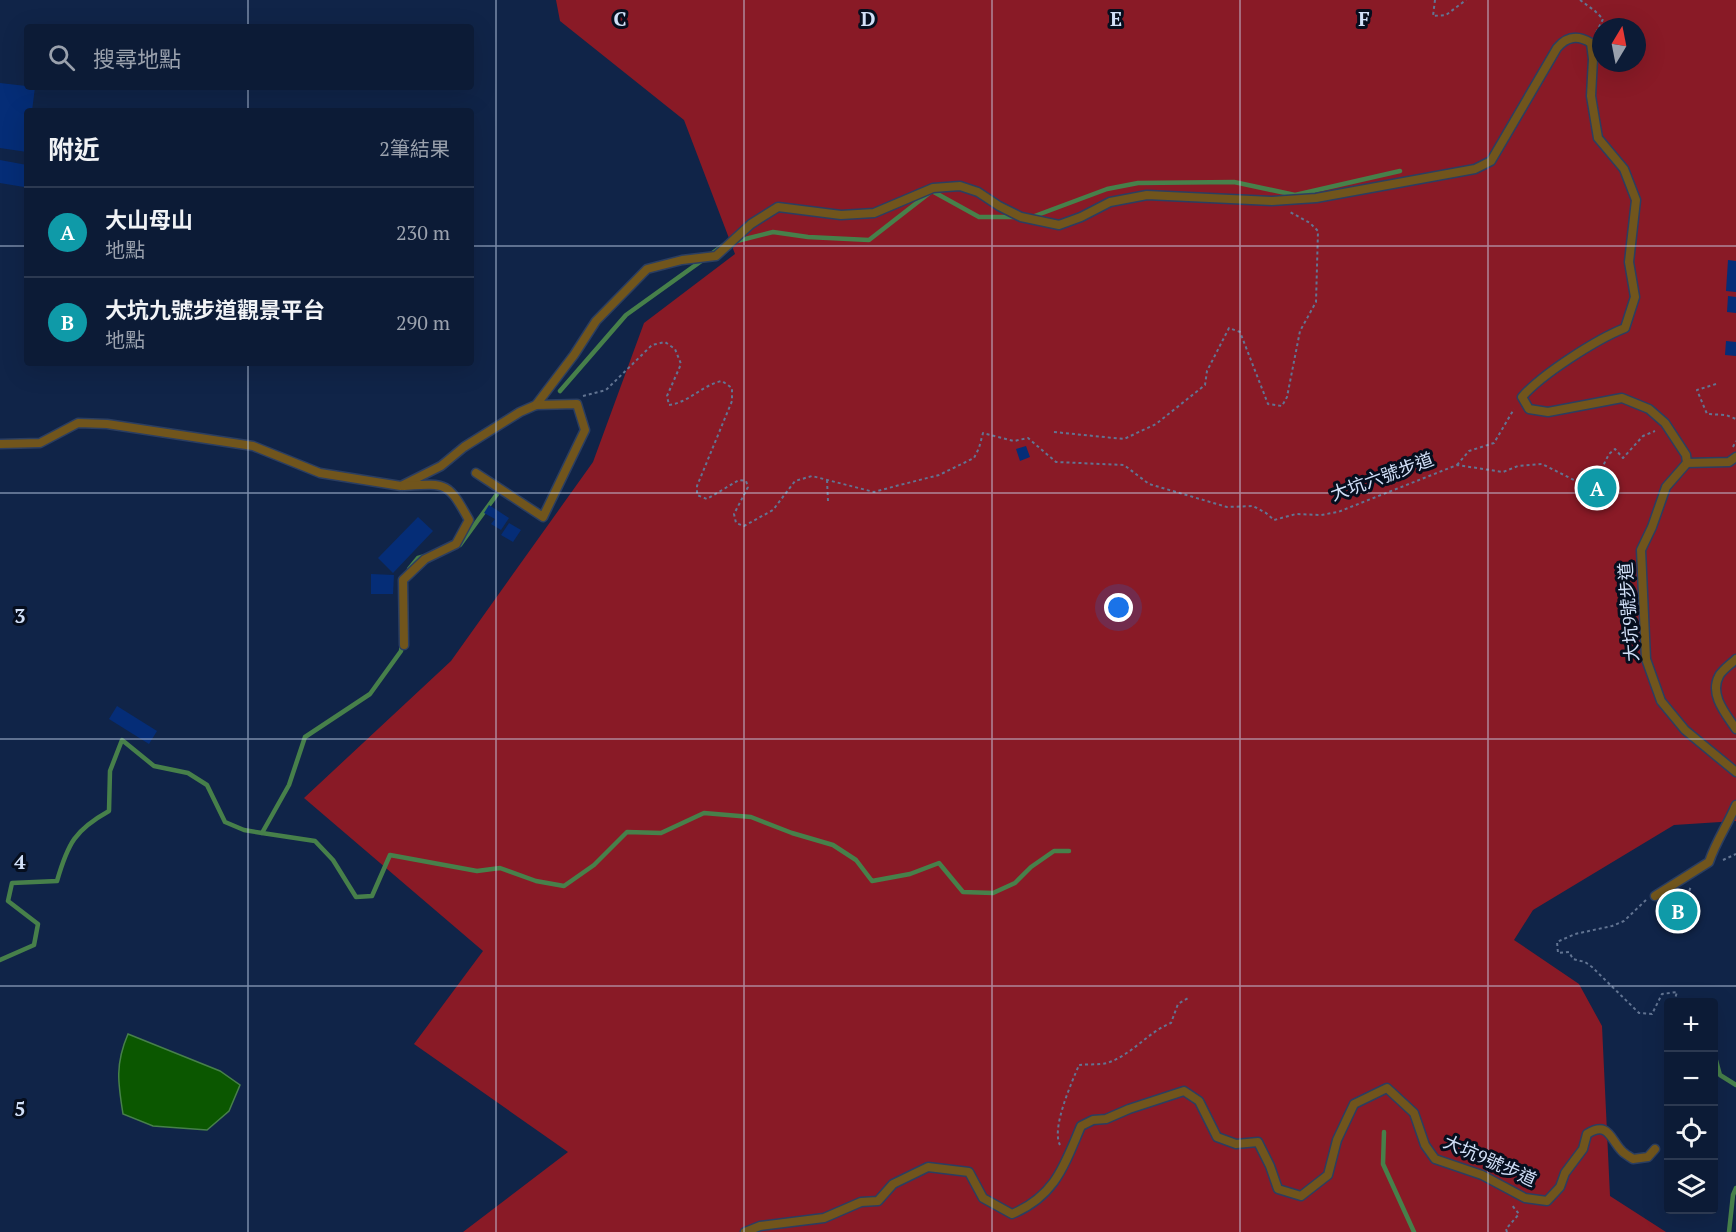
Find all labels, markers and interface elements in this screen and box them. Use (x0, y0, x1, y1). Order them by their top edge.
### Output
text: C (613, 5, 627, 32)
text: D (861, 5, 875, 32)
text: E (1110, 5, 1122, 32)
text: F (1358, 5, 1370, 32)
north arrow (1592, 18, 1646, 72)
search box (24, 24, 474, 90)
icon: search (45, 41, 78, 74)
text: 搜尋地點 (93, 44, 181, 73)
text: 附近 (48, 132, 100, 166)
text: 2筆結果 (379, 135, 450, 162)
text: 大山母山 (105, 205, 193, 234)
text: A (60, 219, 75, 246)
text: 230 m (396, 219, 450, 246)
text: 地點 (105, 236, 145, 263)
text: 大坑九號步道觀景平台 (105, 295, 325, 324)
text: B (61, 309, 74, 336)
text: 290 m (396, 309, 450, 336)
text: 地點 (105, 326, 145, 353)
street label: 大坑六號步道 (1327, 446, 1437, 506)
pin: A (1578, 466, 1616, 510)
street label: 大坑9號步道 (1613, 562, 1643, 663)
your location (1104, 593, 1133, 622)
text: 3 (14, 602, 26, 629)
text: 4 (14, 848, 26, 875)
pin: B (1658, 888, 1698, 934)
map controls (1664, 998, 1718, 1214)
button: + (1664, 998, 1718, 1052)
button: − (1664, 1052, 1718, 1106)
text: 5 (14, 1095, 26, 1122)
button: locate (1664, 1106, 1718, 1160)
street label: 大坑9號步道 (1440, 1129, 1541, 1191)
button: layers (1664, 1160, 1718, 1214)

